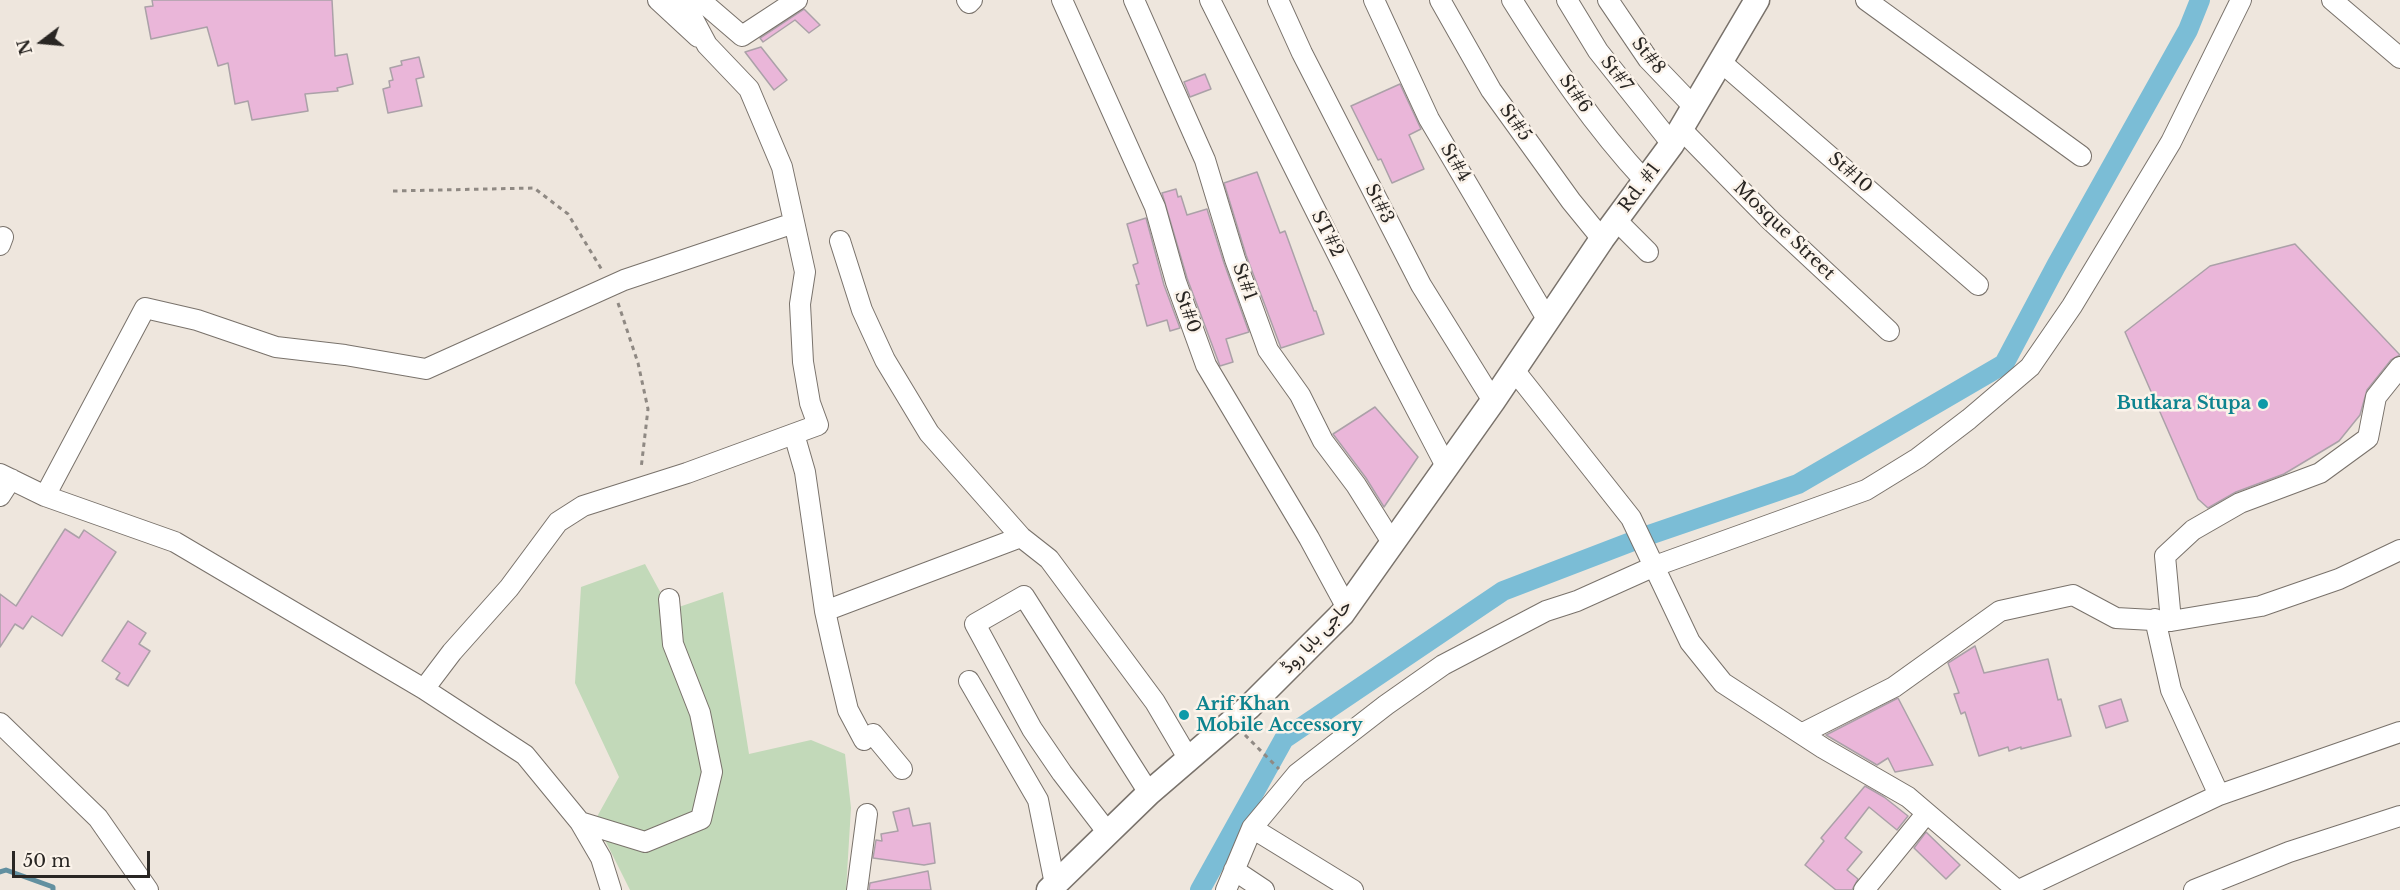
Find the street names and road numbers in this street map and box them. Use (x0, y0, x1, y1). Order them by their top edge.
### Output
street label: St#8 (1627, 33, 1669, 79)
street label: St#7 (1595, 52, 1637, 96)
street label: St#6 (1554, 71, 1596, 117)
street label: St#5 (1494, 100, 1536, 146)
street label: St#4 (1435, 140, 1475, 186)
street label: St#10 (1824, 148, 1876, 198)
street label: Rd. #1 (1614, 159, 1666, 217)
street label: Mosque Street (1729, 177, 1839, 285)
street label: St#3 (1360, 181, 1398, 227)
street label: ST#2 (1306, 207, 1348, 261)
street label: St#1 (1227, 260, 1261, 304)
street label: St#0 (1169, 288, 1205, 336)
street label: حاجی بابا روڈ (1277, 595, 1357, 679)

